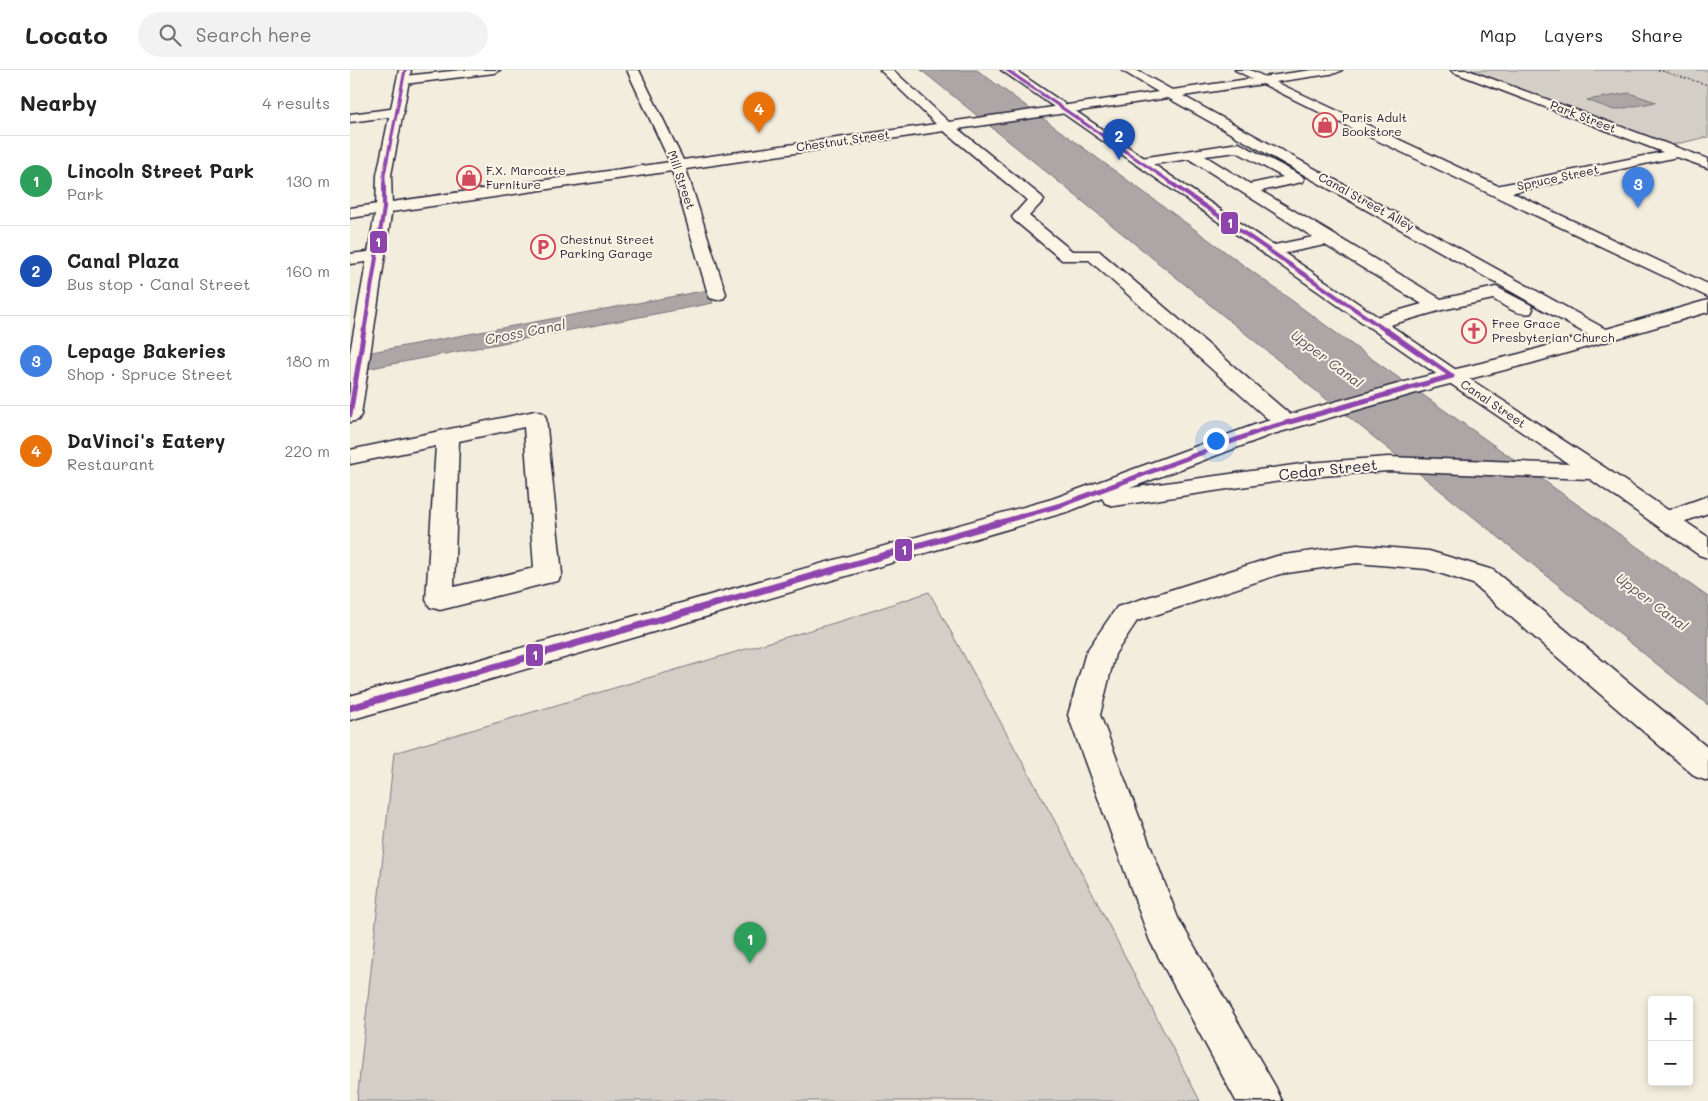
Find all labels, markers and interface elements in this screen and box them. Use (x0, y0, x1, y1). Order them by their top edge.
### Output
search box (138, 12, 488, 57)
text: Locato (25, 19, 108, 50)
icon: search (156, 21, 184, 49)
text: Search here (196, 22, 311, 47)
text: Map (1480, 23, 1516, 47)
text: Layers (1544, 23, 1603, 47)
text: Share (1631, 23, 1683, 47)
text: Nearby (20, 89, 97, 116)
text: 4 results (262, 92, 330, 113)
pin: 4 (743, 92, 775, 133)
street label: Park Street (1548, 96, 1619, 136)
place label: Paris Adult Bookstore (1342, 109, 1407, 139)
shop icon: Paris Adult Bookstore (1312, 112, 1338, 138)
pin: 2 (1103, 119, 1135, 160)
street label: Chestnut Street (795, 126, 891, 155)
street label: Mill Street (664, 148, 699, 211)
text: Lincoln Street Park (67, 158, 254, 183)
street label: Spruce Street (1515, 161, 1600, 194)
place label: F.X. Marcotte Furniture (486, 162, 566, 192)
shop icon: F.X. Marcotte Furniture (456, 165, 482, 191)
pin: 3 (1622, 167, 1654, 208)
street label: Canal Street Alley (1316, 168, 1417, 234)
text: 1 (32, 170, 40, 191)
text: 130 m (286, 170, 330, 191)
text: Park (67, 183, 103, 204)
line badge: 1 (1220, 211, 1239, 235)
text: 1 (1227, 213, 1233, 232)
line badge: 1 (369, 230, 388, 254)
place label: Chestnut Street Parking Garage (560, 231, 654, 261)
text: 1 (375, 232, 381, 251)
parking icon: Chestnut Street Parking Garage (530, 234, 556, 260)
text: Canal Plaza (67, 248, 179, 273)
text: 2 (32, 260, 40, 281)
text: 160 m (285, 260, 330, 281)
text: Bus stop · Canal Street (67, 273, 250, 294)
water label: Cross Canal (483, 314, 568, 349)
place label: Free Grace Presbyterian Church (1492, 315, 1615, 345)
church icon: Free Grace Presbyterian Church (1461, 318, 1487, 344)
water label: Upper Canal (1287, 325, 1368, 392)
text: Lepage Bakeries (67, 338, 226, 363)
text: 3 (31, 350, 41, 371)
text: 180 m (285, 350, 330, 371)
text: Shop · Spruce Street (67, 363, 233, 384)
street label: Canal Street (1458, 376, 1529, 431)
text: DaVinci's Eatery (67, 428, 225, 453)
your location (1203, 428, 1229, 454)
text: 4 (31, 440, 41, 461)
text: 220 m (284, 440, 330, 461)
text: Restaurant (67, 453, 155, 474)
street label: Cedar Street (1278, 454, 1378, 484)
line badge: 1 (894, 538, 913, 562)
text: 1 (901, 540, 907, 559)
water label: Upper Canal (1612, 568, 1693, 635)
line badge: 1 (525, 643, 544, 667)
text: 1 (532, 645, 538, 664)
pin: 1 (734, 922, 766, 963)
map controls (1648, 996, 1693, 1086)
button: + (1648, 996, 1693, 1041)
button: − (1648, 1041, 1693, 1086)

